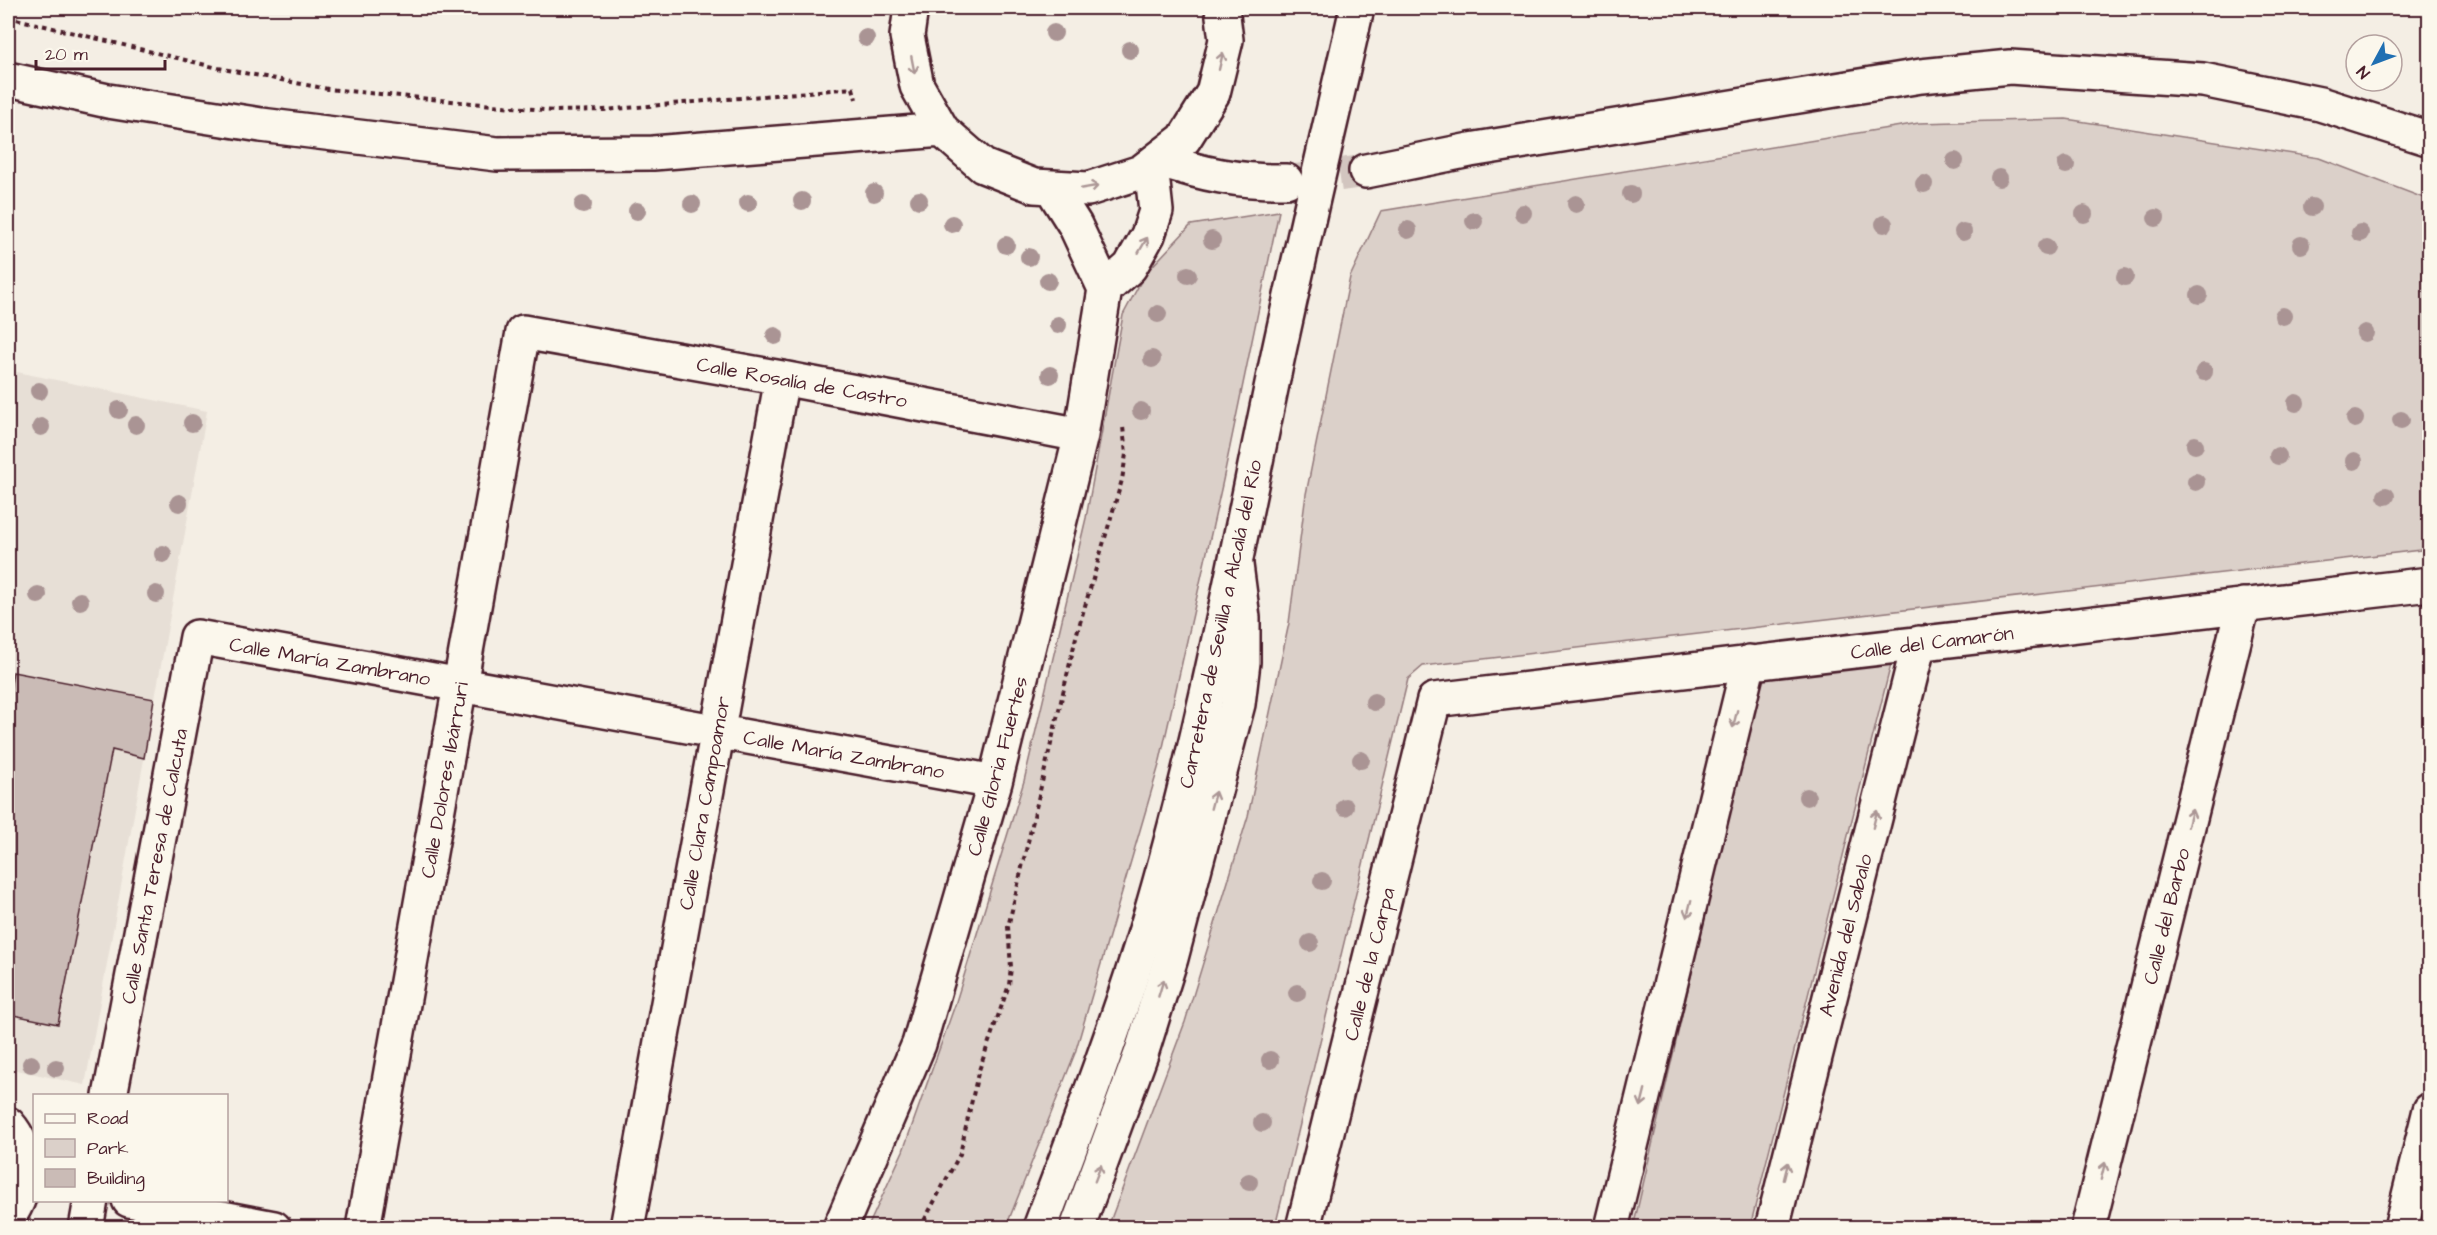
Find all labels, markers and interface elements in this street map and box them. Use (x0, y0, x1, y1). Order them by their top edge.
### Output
scale bar (36, 33, 165, 71)
north arrow (2344, 33, 2404, 93)
text: 20 m (45, 42, 88, 67)
one-way arrow (1215, 52, 1227, 71)
one-way arrow (908, 55, 919, 75)
text: N (2352, 61, 2375, 83)
one-way arrow (1080, 181, 1099, 192)
one-way arrow (1137, 237, 1149, 254)
street label: Calle Rosalía de Castro (694, 351, 909, 415)
street label: Carretera de Sevilla a Alcalá del Río (1172, 457, 1270, 791)
street label: Calle del Camarón (1849, 619, 2015, 667)
street label: Calle María Zambrano (227, 631, 432, 693)
street label: Calle Gloria Fuertes (961, 673, 1035, 859)
street label: Calle Dolores Ibárruri (414, 680, 476, 880)
street label: Calle Clara Campoamor (672, 694, 738, 912)
one-way arrow (1728, 709, 1740, 728)
street label: Calle María Zambrano (741, 724, 946, 786)
street label: Calle Santa Teresa de Calcuta (115, 726, 195, 1006)
one-way arrow (1208, 791, 1219, 810)
one-way arrow (1869, 809, 1881, 828)
one-way arrow (2184, 809, 2196, 828)
street label: Calle del Barbo (2137, 845, 2197, 987)
street label: Avenida del Sabalo (1812, 851, 1880, 1019)
street label: Calle de la Carpa (1337, 885, 1402, 1044)
one-way arrow (1682, 899, 1694, 918)
one-way arrow (1156, 979, 1167, 998)
one-way arrow (1636, 1088, 1648, 1107)
legend (33, 1094, 228, 1202)
text: Road (87, 1106, 128, 1131)
text: Park (87, 1136, 129, 1161)
one-way arrow (1781, 1162, 1793, 1181)
one-way arrow (2097, 1162, 2109, 1181)
one-way arrow (1094, 1164, 1105, 1183)
text: Building (87, 1166, 145, 1192)

